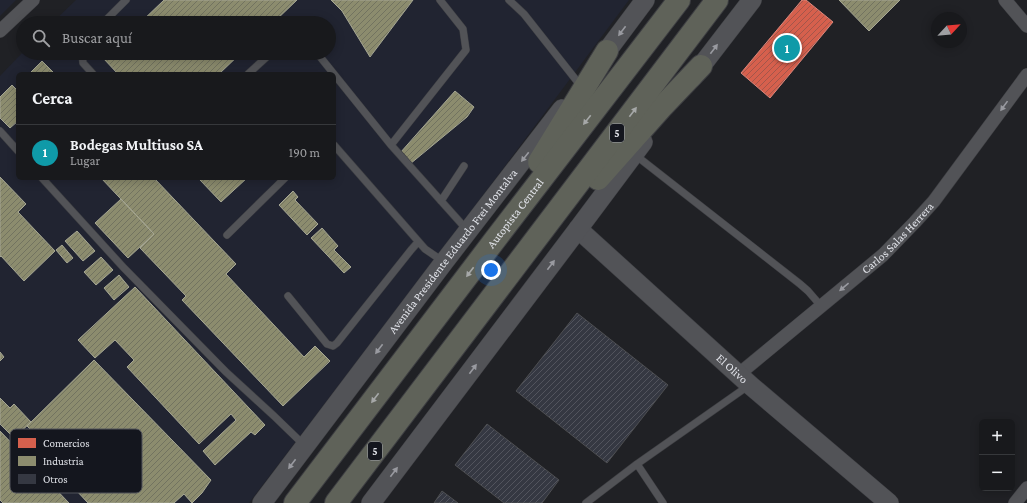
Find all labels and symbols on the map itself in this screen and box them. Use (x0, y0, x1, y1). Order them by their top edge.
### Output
north arrow (931, 12, 967, 48)
one-way arrow (618, 26, 626, 37)
pin: 1 (774, 33, 800, 63)
one-way arrow (710, 44, 718, 55)
one-way arrow (1000, 101, 1008, 111)
one-way arrow (628, 106, 637, 117)
one-way arrow (583, 114, 591, 125)
road number: 5 (610, 124, 624, 142)
one-way arrow (521, 151, 530, 162)
street label: Avenida Presidente Eduardo Frei Montalva (386, 166, 521, 336)
street label: Autopista Central (484, 176, 547, 251)
street label: Carlos Salas Herrera (859, 199, 937, 277)
one-way arrow (547, 259, 556, 270)
your location (481, 260, 501, 280)
one-way arrow (466, 267, 474, 278)
one-way arrow (839, 282, 850, 291)
one-way arrow (374, 343, 383, 354)
street label: El Olivo (713, 351, 751, 387)
one-way arrow (469, 363, 477, 374)
one-way arrow (371, 393, 379, 404)
legend (10, 429, 142, 493)
text: Comercios (43, 437, 89, 449)
road number: 5 (368, 442, 382, 460)
text: Industria (43, 455, 84, 467)
one-way arrow (288, 458, 296, 469)
one-way arrow (390, 467, 398, 477)
text: Otros (43, 473, 67, 485)

